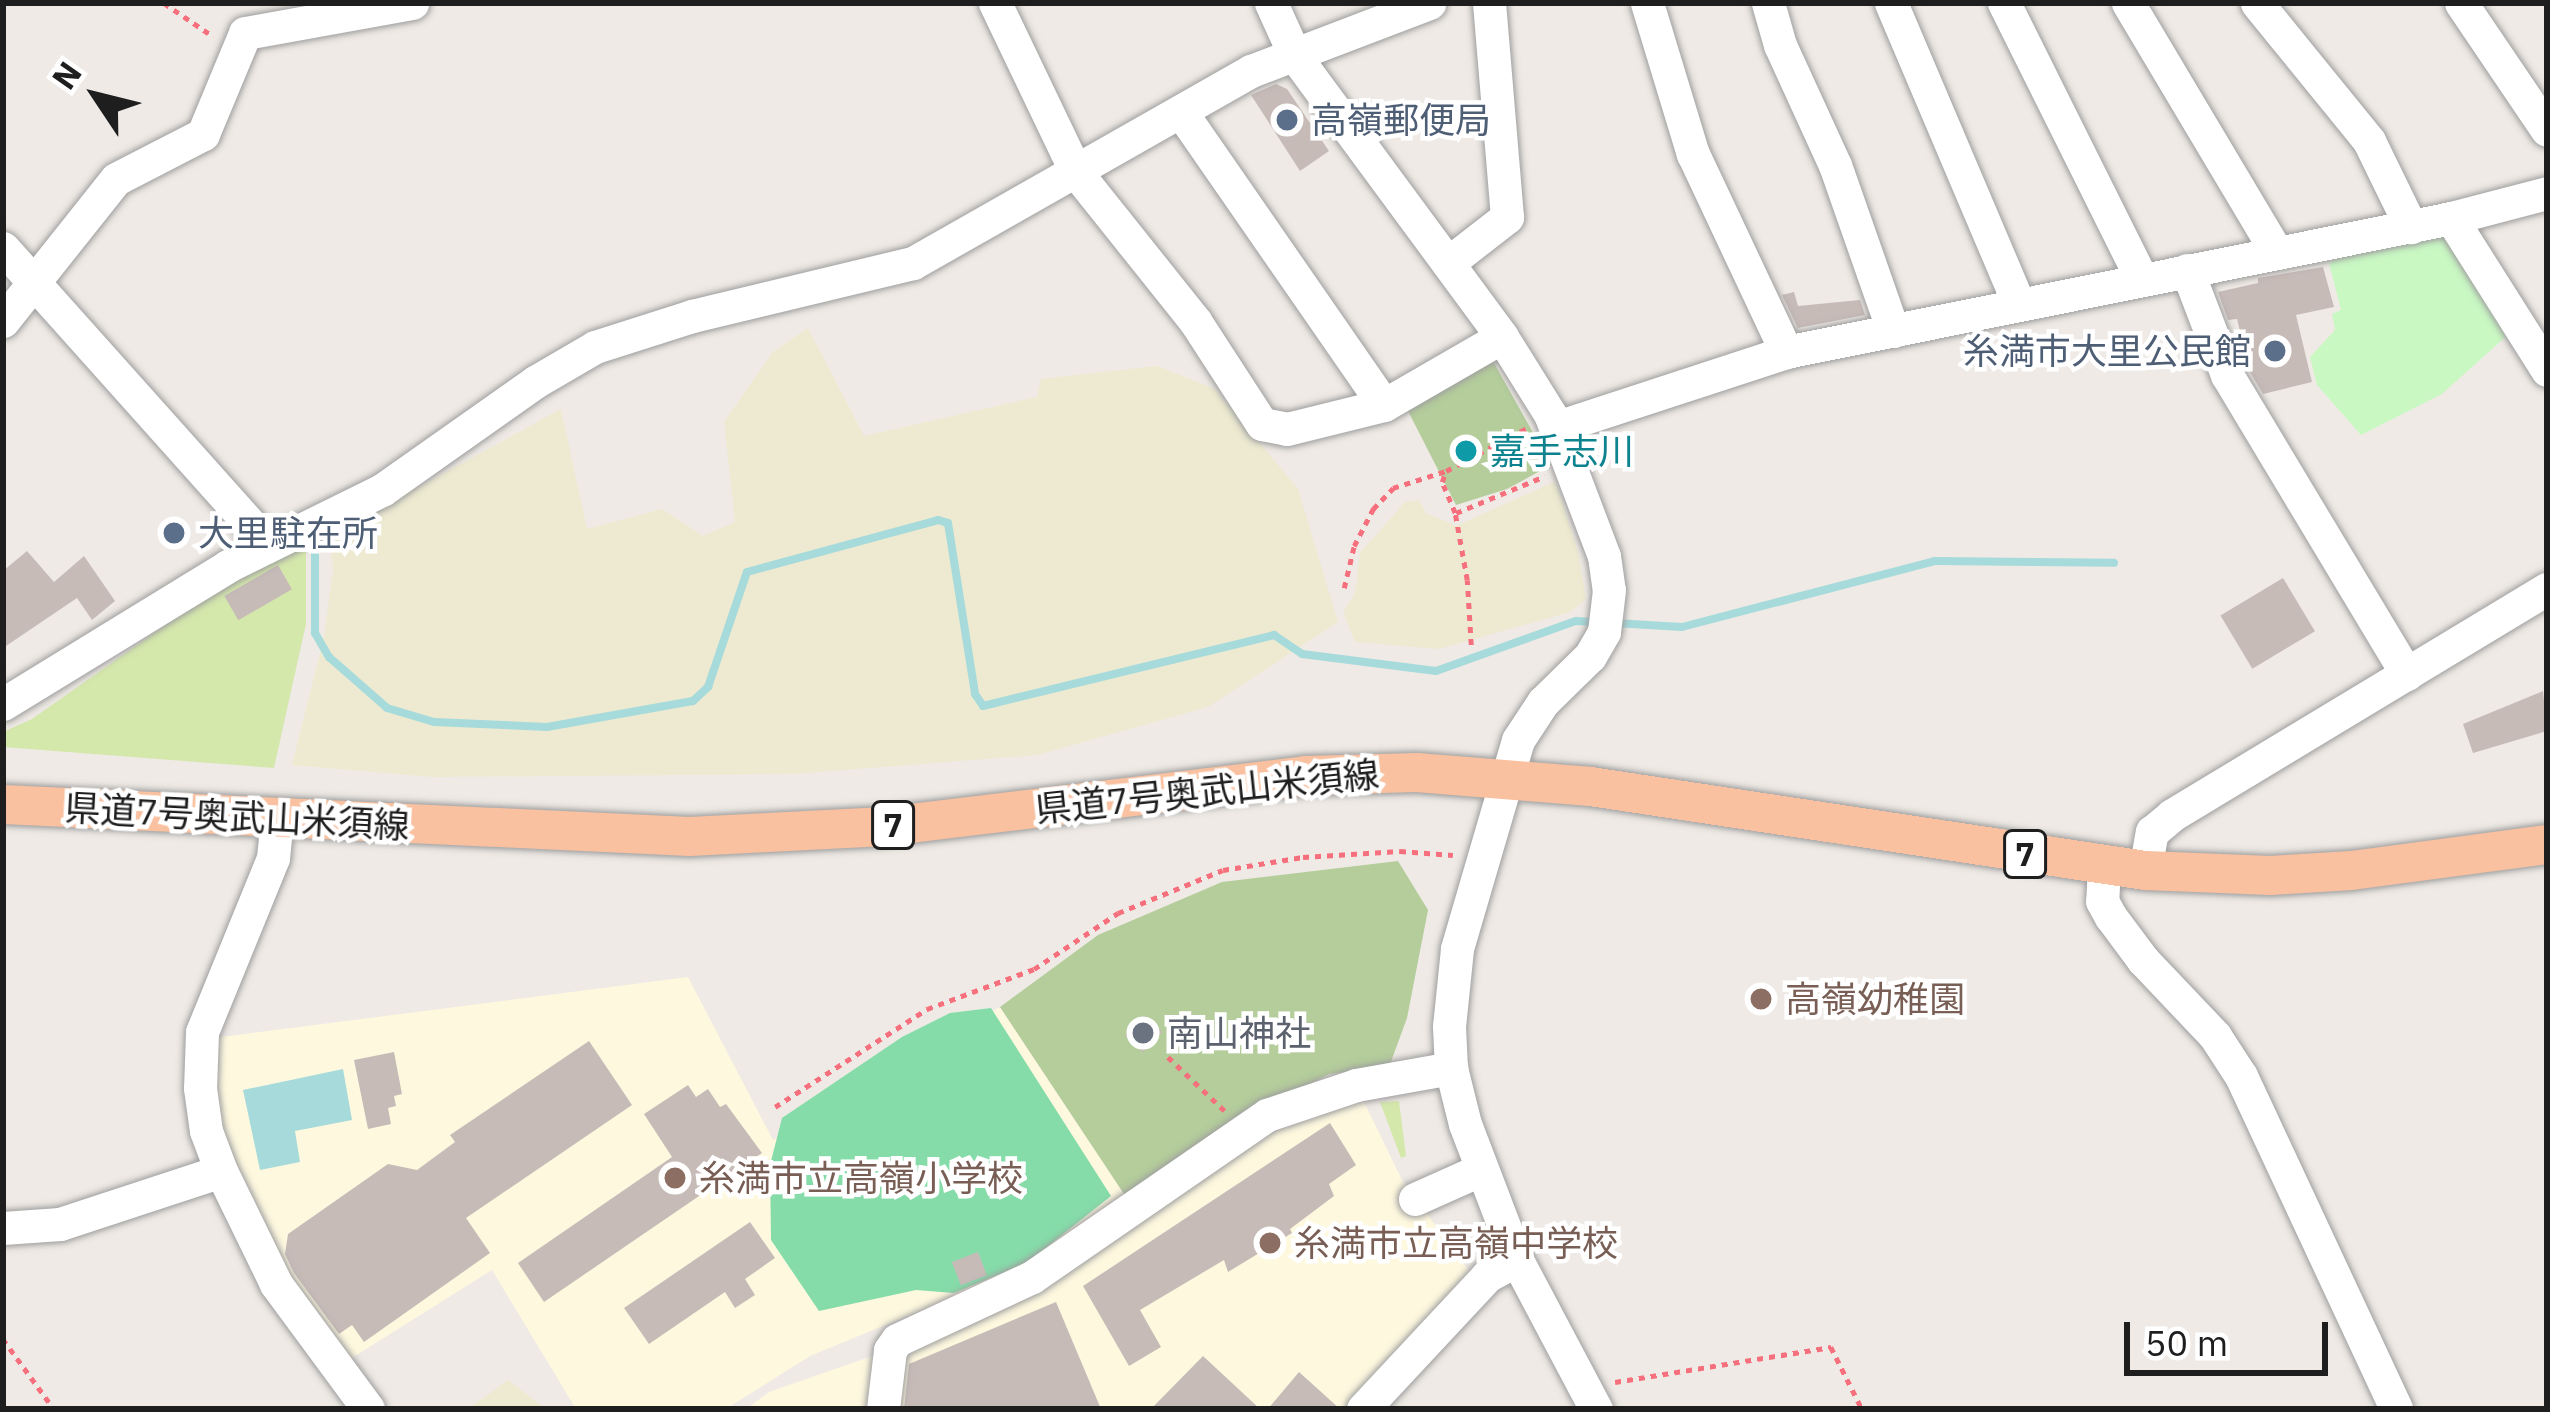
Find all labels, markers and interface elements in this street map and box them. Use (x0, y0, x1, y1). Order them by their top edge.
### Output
north arrow (36, 36, 156, 156)
text: N (42, 53, 91, 97)
place label: 高嶺郵便局 (1311, 98, 1491, 142)
marker: 高嶺郵便局 (1274, 107, 1300, 133)
place label: 糸満市大里公民館 (1963, 329, 2251, 373)
marker: 糸満市大里公民館 (2262, 338, 2288, 364)
place label: 嘉手志川 (1490, 429, 1634, 473)
marker: 嘉手志川 (1453, 438, 1479, 464)
place label: 大里駐在所 (198, 511, 378, 555)
marker: 大里駐在所 (161, 520, 187, 546)
street label: 県道7号奥武山米須線 (1033, 751, 1381, 831)
street label: 県道7号奥武山米須線 (63, 785, 411, 847)
road number: 7 (869, 798, 917, 852)
road number: 7 (2001, 827, 2049, 881)
place label: 高嶺幼稚園 (1785, 977, 1965, 1021)
marker: 高嶺幼稚園 (1748, 986, 1774, 1012)
place label: 南山神社 (1167, 1011, 1311, 1055)
marker: 南山神社 (1130, 1020, 1156, 1046)
place label: 糸満市立高嶺小学校 (699, 1156, 1023, 1200)
marker: 糸満市立高嶺小学校 (662, 1165, 688, 1191)
place label: 糸満市立高嶺中学校 (1294, 1221, 1618, 1265)
marker: 糸満市立高嶺中学校 (1257, 1230, 1283, 1256)
scale bar (2130, 1298, 2334, 1372)
text: 50 m (2145, 1319, 2228, 1366)

